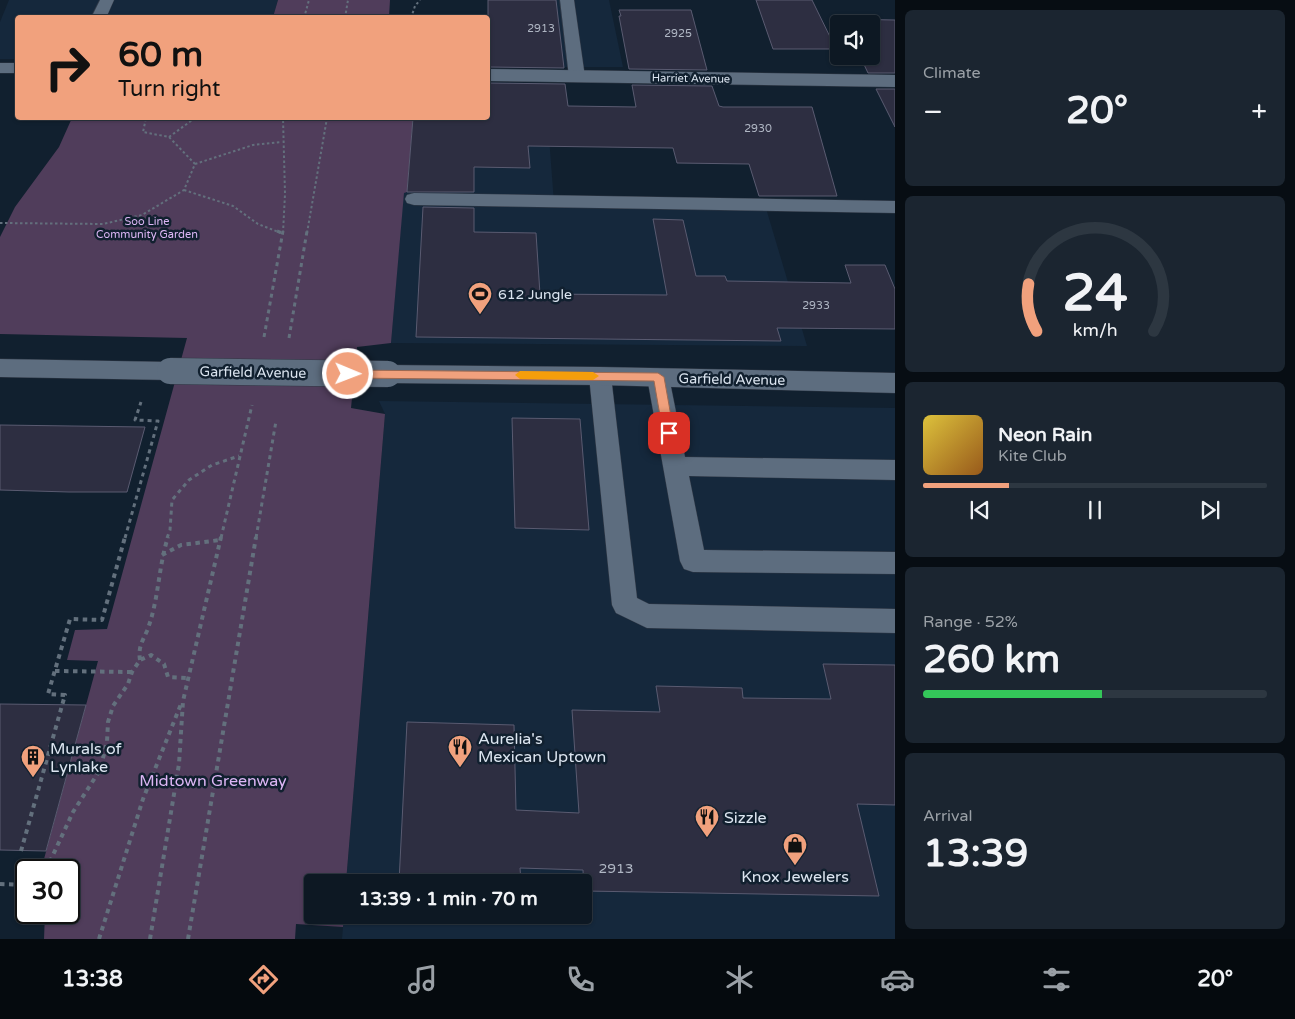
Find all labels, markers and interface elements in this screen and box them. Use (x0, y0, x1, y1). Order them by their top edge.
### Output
map controls (830, 15, 880, 65)
button: sound (830, 15, 880, 65)
house number: 2913 (527, 22, 555, 35)
house number: 2925 (664, 27, 692, 40)
text: 60 m (118, 34, 203, 76)
icon: right (35, 35, 100, 100)
text: Climate (923, 63, 981, 83)
street label: Harriet Avenue (652, 71, 730, 86)
text: Turn right (118, 76, 220, 102)
text: 20° (1066, 88, 1128, 134)
text: − (923, 95, 943, 129)
text: + (1251, 95, 1267, 129)
house number: 2930 (744, 122, 772, 135)
park label: Soo Line Community Garden (96, 215, 198, 241)
text: 24 (1062, 262, 1128, 325)
sports icon: 612 Jungle (467, 281, 493, 315)
place label: 612 Jungle (498, 286, 572, 303)
house number: 2933 (802, 299, 830, 312)
text: km/h (1073, 320, 1117, 341)
position arrow (321, 347, 373, 399)
street label: Garfield Avenue (199, 363, 307, 382)
street label: Garfield Avenue (678, 370, 786, 389)
pin (648, 412, 690, 454)
icon: arrive (655, 419, 683, 447)
text: Neon Rain (998, 424, 1092, 446)
text: Kite Club (998, 446, 1067, 466)
icon: previous (966, 496, 994, 524)
icon: pause (1081, 496, 1109, 524)
icon: next (1196, 496, 1224, 524)
text: Range · 52% (923, 612, 1018, 632)
text: 260 km (923, 637, 1060, 683)
place label: Aurelia's Mexican Uptown (478, 729, 606, 767)
restaurant icon: Aurelia's Mexican Uptown (447, 734, 473, 768)
place label: Murals of Lynlake (50, 739, 123, 777)
building icon: Murals of Lynlake (20, 744, 46, 778)
park label: Midtown Greenway (139, 771, 287, 791)
restaurant icon: Sizzle (694, 804, 720, 838)
text: Arrival (923, 806, 972, 826)
place label: Sizzle (724, 808, 767, 828)
text: 13:39 (923, 831, 1028, 877)
shop icon: Knox Jewelers (782, 832, 808, 866)
speed limit sign: 30 (15, 859, 80, 924)
house number: 2913 (598, 860, 634, 877)
place label: Knox Jewelers (741, 867, 849, 887)
text: 13:39 · 1 min · 70 m (358, 888, 538, 910)
icon: directions (246, 962, 281, 997)
icon: music (405, 962, 440, 997)
icon: phone (563, 962, 598, 997)
icon: climate (722, 962, 757, 997)
icon: car (880, 962, 915, 997)
icon: filters (1039, 962, 1074, 997)
text: 13:38 (62, 966, 123, 992)
text: 20° (1197, 966, 1233, 992)

